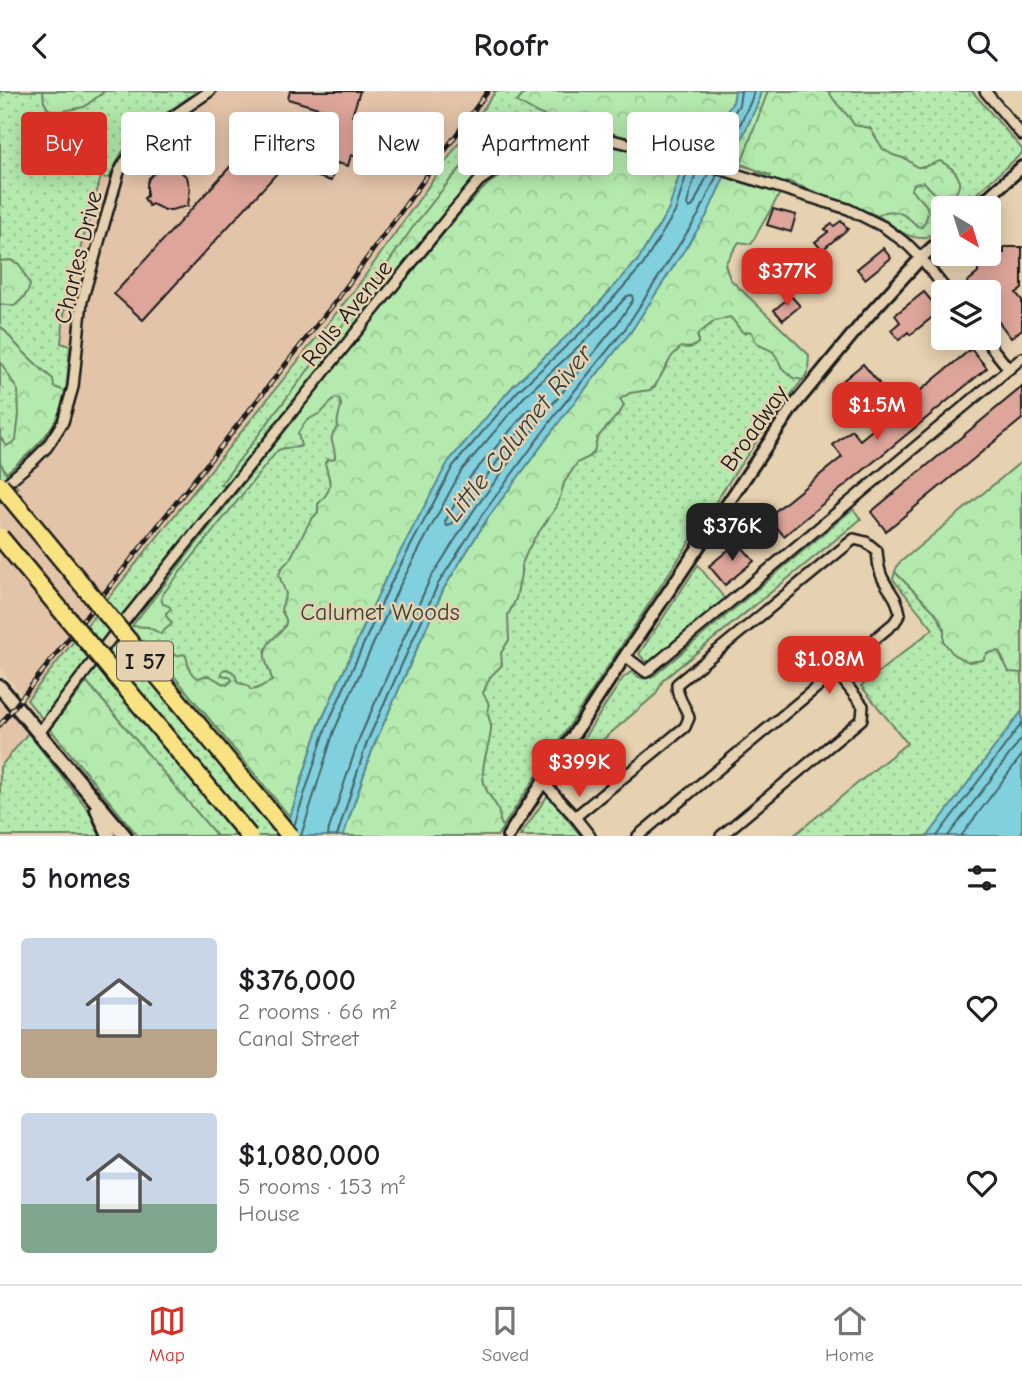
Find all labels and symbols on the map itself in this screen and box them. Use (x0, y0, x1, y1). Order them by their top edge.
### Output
street label: Charles Drive (48, 187, 108, 327)
north arrow (931, 196, 1001, 266)
pin: $377K (738, 249, 836, 308)
street label: Rolls Avenue (296, 254, 398, 372)
water label: Little Calumet River (438, 338, 600, 528)
street label: Broadway (714, 379, 794, 477)
pin: $1.5M (828, 383, 926, 442)
pin: $376K (683, 503, 781, 563)
park label: Calumet Woods (300, 598, 460, 626)
pin: $1.08M (772, 637, 886, 696)
road number: I 57 (117, 641, 173, 681)
pin: $399K (530, 739, 628, 799)

